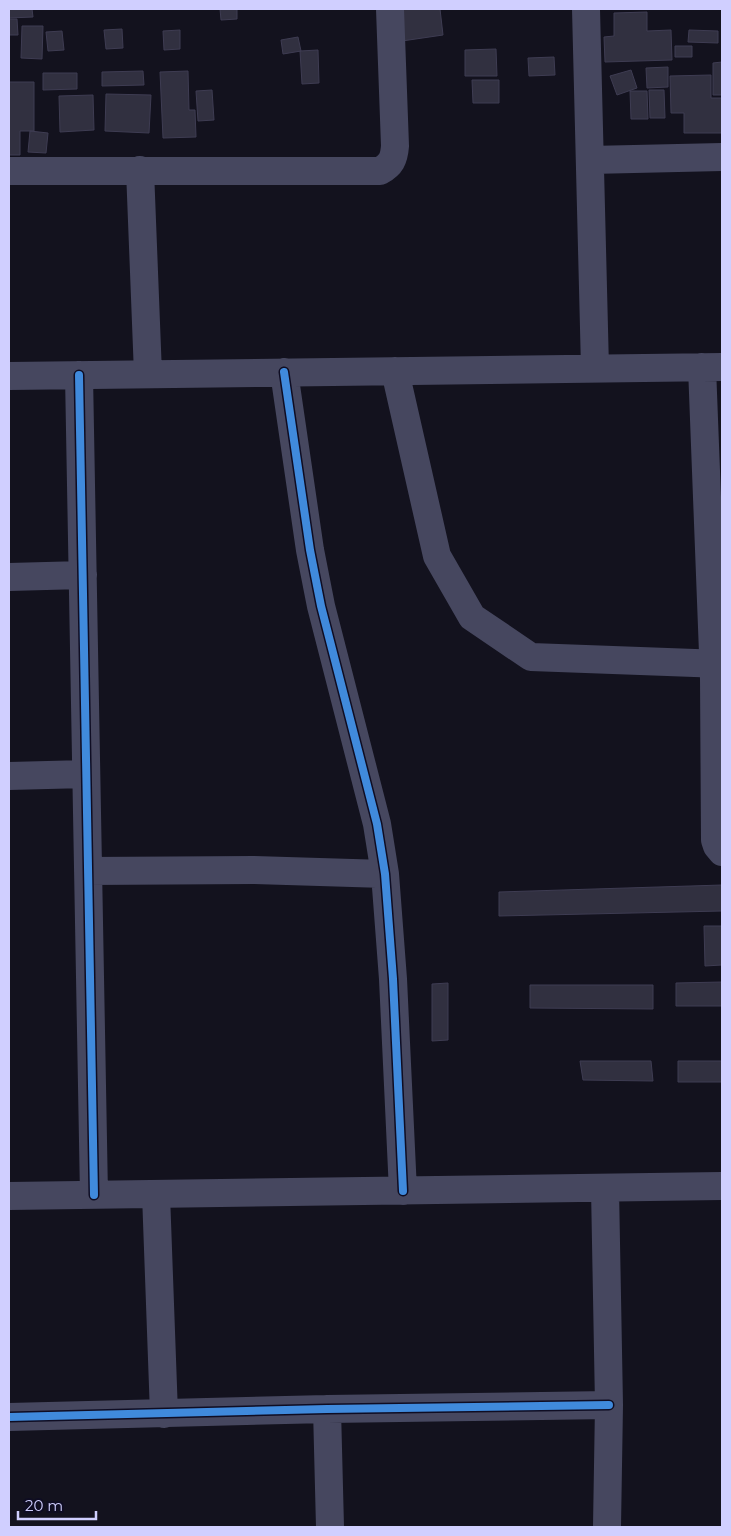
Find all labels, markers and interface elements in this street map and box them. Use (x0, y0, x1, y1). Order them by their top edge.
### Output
scale bar (18, 1488, 95, 1520)
text: 20 m (25, 1496, 63, 1515)

